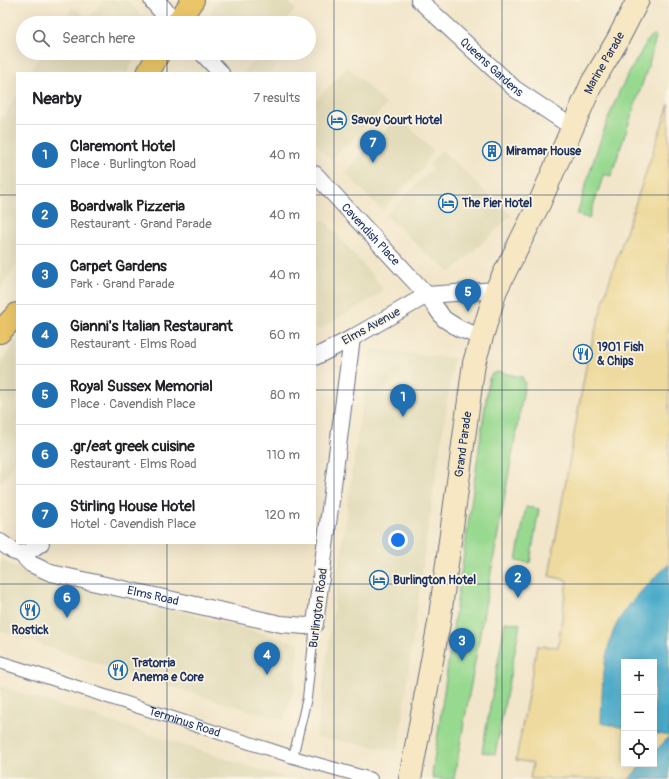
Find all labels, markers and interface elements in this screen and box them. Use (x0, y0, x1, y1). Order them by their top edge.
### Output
search box (16, 16, 316, 60)
icon: search (30, 27, 52, 49)
text: Search here (62, 29, 135, 48)
street label: Marine Parade (581, 29, 628, 97)
street label: Queens Gardens (457, 35, 526, 101)
text: Nearby (32, 88, 81, 109)
text: 7 results (253, 90, 300, 106)
hotel icon: Savoy Court Hotel (326, 109, 348, 131)
place label: Savoy Court Hotel (351, 113, 443, 128)
pin: 7 (360, 130, 386, 163)
text: Claremont Hotel (70, 137, 176, 156)
building icon: Miramar House (481, 140, 503, 162)
place label: Miramar House (506, 144, 582, 159)
text: 1 (42, 147, 48, 163)
text: 40 m (269, 147, 300, 163)
text: Place · Burlington Road (70, 156, 196, 172)
hotel icon: The Pier Hotel (437, 192, 459, 214)
place label: The Pier Hotel (461, 196, 532, 211)
text: Boardwalk Pizzeria (70, 197, 185, 216)
street label: Cavendish Place (338, 200, 403, 269)
text: 2 (41, 207, 49, 223)
text: 40 m (269, 207, 300, 223)
text: Restaurant · Grand Parade (70, 216, 212, 232)
text: Carpet Gardens (70, 257, 167, 276)
text: 3 (41, 267, 49, 283)
text: 40 m (269, 267, 300, 283)
text: Park · Grand Parade (70, 276, 174, 292)
pin: 5 (455, 279, 481, 312)
street label: Elms Avenue (339, 304, 403, 349)
text: Gianni's Italian Restaurant (70, 317, 233, 336)
text: 4 (41, 327, 49, 343)
text: 60 m (269, 327, 300, 343)
text: Restaurant · Elms Road (70, 336, 197, 352)
place label: 1901 Fish & Chips (597, 340, 644, 369)
restaurant icon: 1901 Fish & Chips (572, 343, 594, 365)
text: Royal Sussex Memorial (70, 377, 213, 396)
pin: 1 (390, 384, 416, 417)
text: 5 (41, 387, 49, 403)
text: 80 m (270, 387, 300, 403)
text: Place · Cavendish Place (70, 396, 195, 412)
street label: Grand Parade (452, 410, 475, 478)
text: .gr/eat greek cuisine (70, 437, 195, 456)
text: 6 (41, 447, 49, 463)
text: 110 m (267, 447, 300, 463)
text: Restaurant · Elms Road (70, 456, 197, 472)
text: Stirling House Hotel (70, 497, 195, 516)
text: 7 (42, 507, 48, 523)
text: 120 m (264, 507, 300, 523)
text: Hotel · Cavendish Place (70, 516, 196, 532)
your location (388, 530, 408, 550)
pin: 2 (505, 565, 531, 598)
street label: Burlington Road (306, 567, 331, 649)
hotel icon: Burlington Hotel (368, 569, 390, 591)
place label: Burlington Hotel (393, 573, 476, 588)
street label: Elms Road (126, 583, 180, 609)
pin: 6 (54, 585, 80, 618)
restaurant icon: Rostick (19, 599, 41, 621)
place label: Rostick (12, 623, 49, 638)
pin: 3 (449, 628, 475, 661)
pin: 4 (254, 642, 280, 675)
place label: Tratorria Anema e Core (131, 656, 205, 685)
restaurant icon: Tratorria Anema e Core (107, 659, 129, 681)
map controls (621, 659, 657, 767)
button: + (621, 659, 657, 695)
button: − (621, 695, 657, 731)
street label: Terminus Road (147, 704, 222, 741)
button: locate (621, 731, 657, 767)

